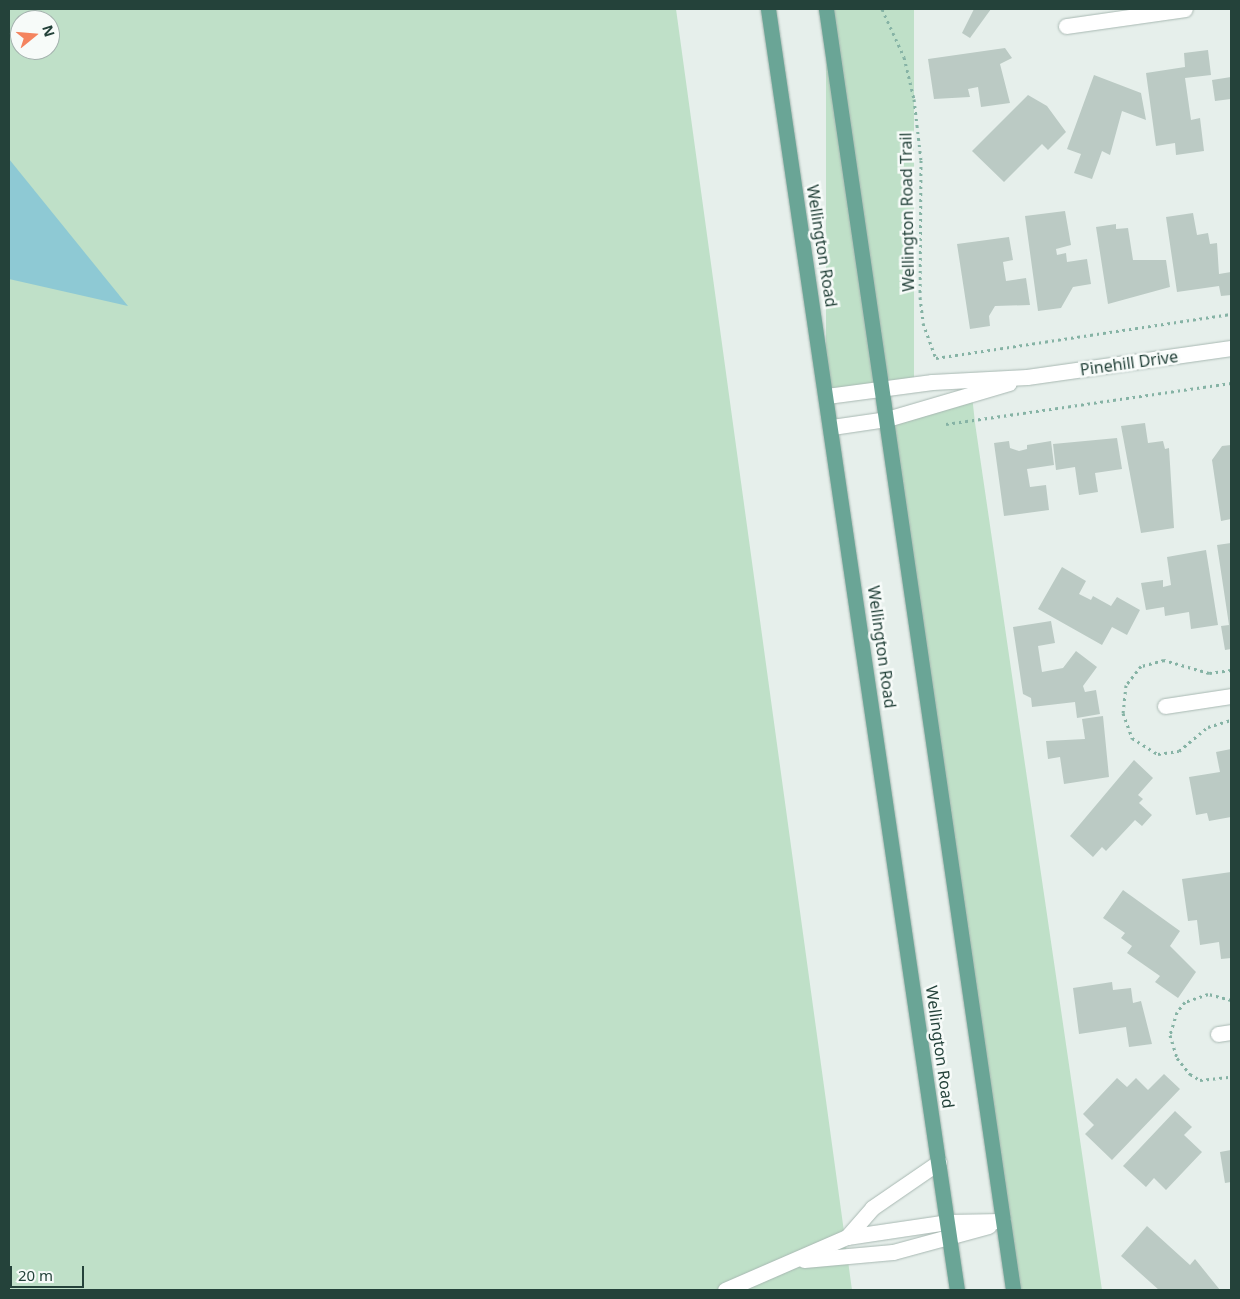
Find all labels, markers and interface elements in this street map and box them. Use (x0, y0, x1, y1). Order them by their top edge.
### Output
north arrow (10, 10, 60, 60)
text: N (38, 23, 60, 39)
street label: Wellington Road Trail (896, 132, 918, 292)
street label: Wellington Road (803, 183, 841, 309)
street label: Pinehill Drive (1079, 347, 1179, 379)
street label: Wellington Road (864, 584, 900, 710)
street label: Wellington Road (922, 984, 958, 1110)
scale bar (12, 1256, 86, 1288)
text: 20 m (18, 1265, 53, 1285)

